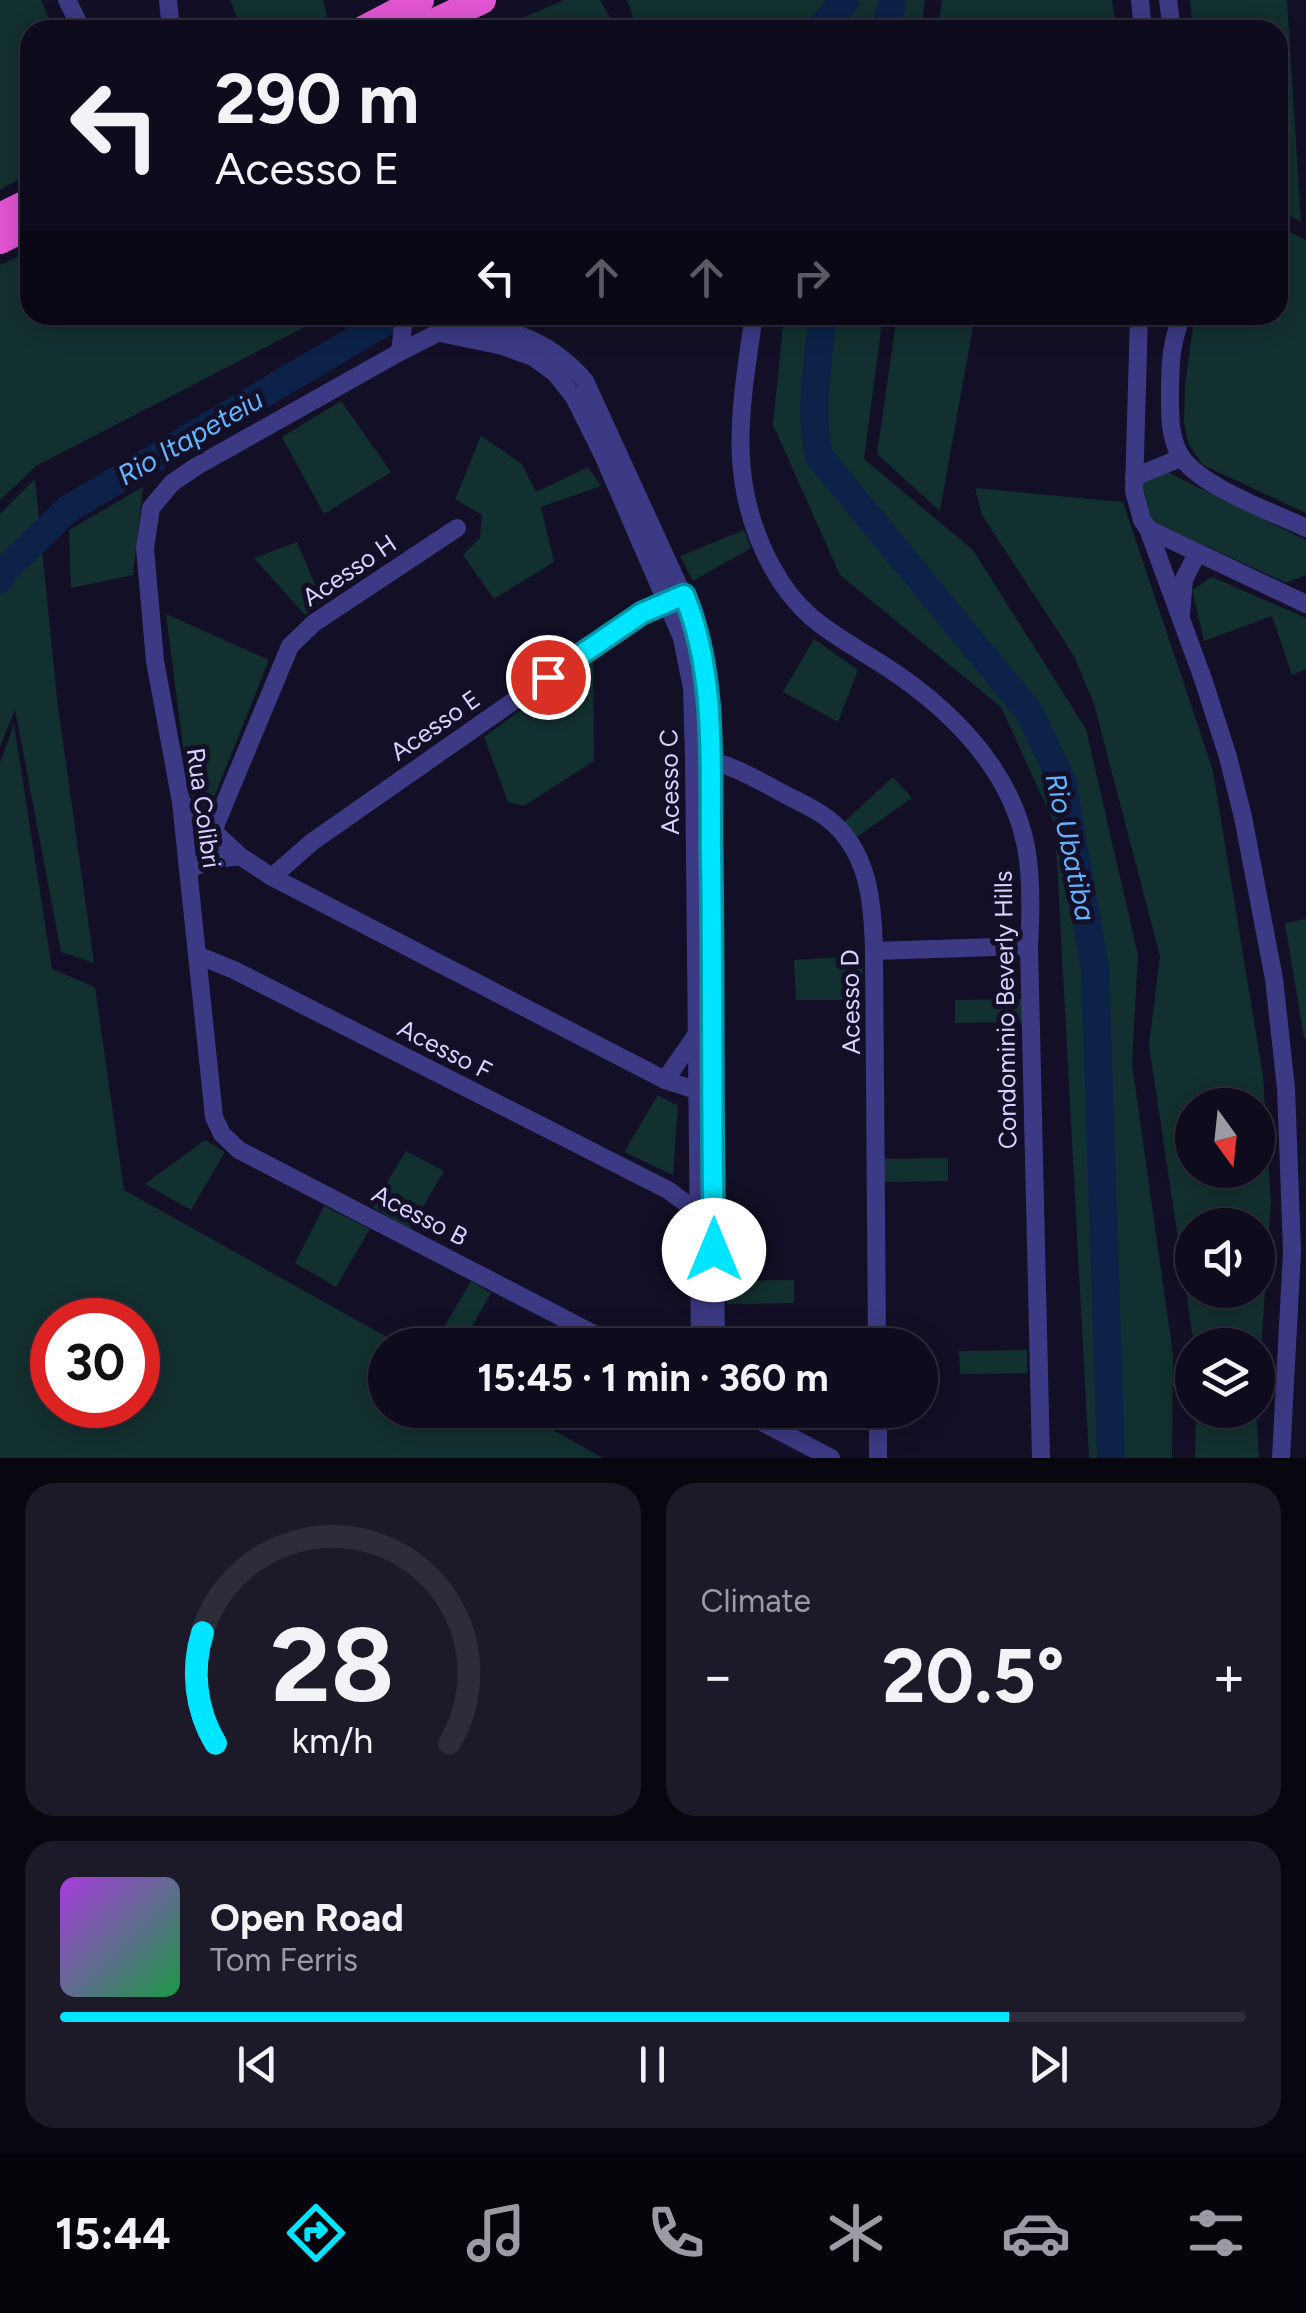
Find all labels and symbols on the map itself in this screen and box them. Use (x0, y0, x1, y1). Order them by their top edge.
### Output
water label: Rio Itapeteiu (111, 382, 269, 492)
street label: Acesso H (296, 528, 402, 612)
pin (506, 635, 591, 720)
street label: Acesso E (384, 683, 486, 767)
street label: Acesso C (653, 729, 685, 835)
street label: Rua Colibri (181, 746, 227, 870)
water label: Rio Ubatiba (1039, 770, 1103, 924)
street label: Condominio Beverly Hills (988, 870, 1022, 1150)
street label: Acesso D (834, 949, 866, 1055)
street label: Acesso F (393, 1013, 497, 1085)
north arrow (1175, 1088, 1275, 1188)
street label: Acesso B (367, 1178, 473, 1252)
position arrow (662, 1198, 766, 1302)
speed limit sign: 30 (30, 1298, 160, 1428)

